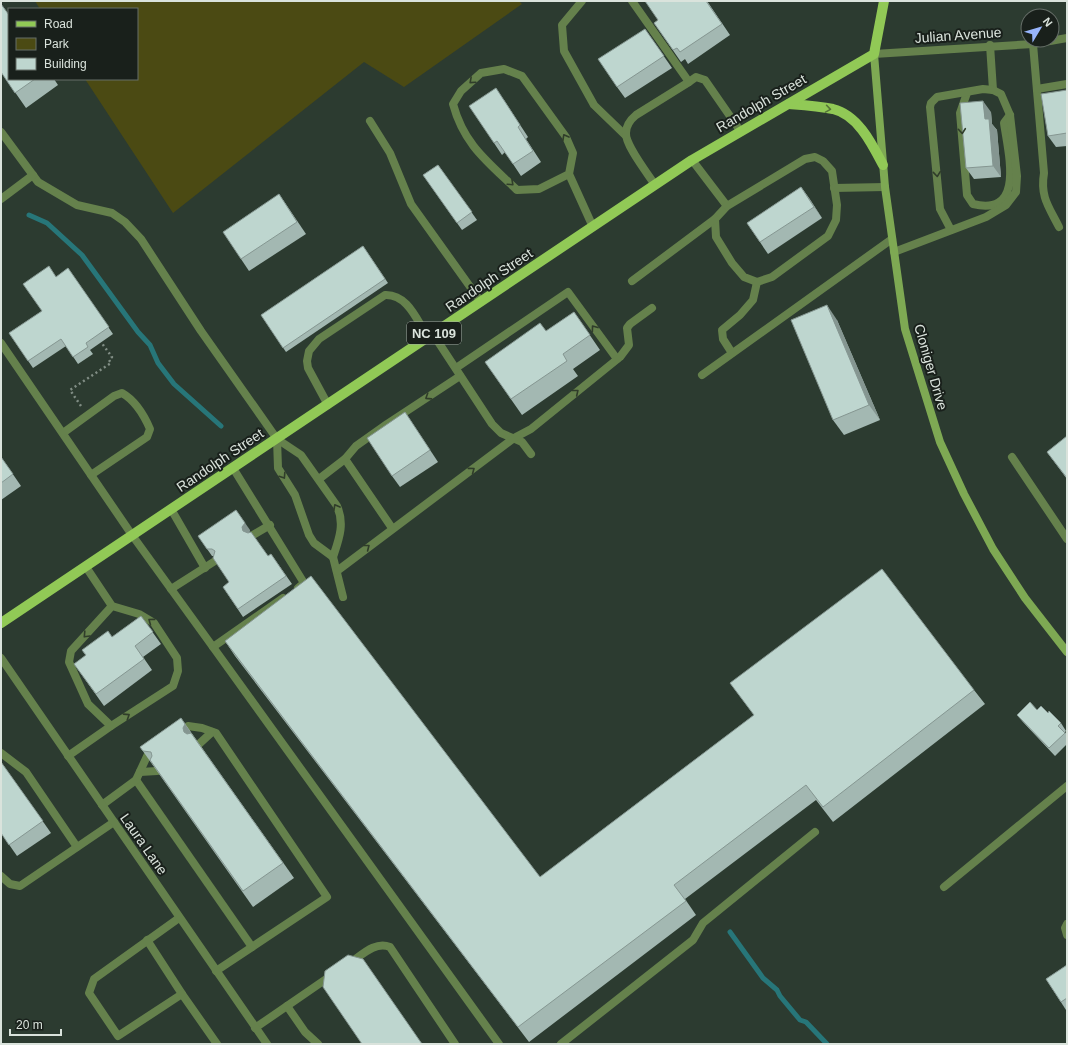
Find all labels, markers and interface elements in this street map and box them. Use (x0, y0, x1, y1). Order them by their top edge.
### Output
legend (8, 8, 138, 80)
north arrow (1020, 8, 1060, 48)
text: N (1041, 15, 1055, 29)
text: Road (44, 17, 73, 31)
street label: Julian Avenue (914, 24, 1002, 46)
text: Park (44, 37, 70, 51)
text: Building (44, 57, 87, 71)
street label: Randolph Street (713, 71, 809, 135)
one-way arrow (469, 76, 477, 84)
one-way arrow (825, 104, 831, 112)
one-way arrow (957, 128, 966, 134)
one-way arrow (563, 134, 570, 141)
one-way arrow (932, 170, 941, 177)
one-way arrow (506, 179, 514, 186)
street label: Randolph Street (443, 245, 536, 315)
road number: NC 109 (407, 322, 461, 344)
street label: Cloniger Drive (911, 322, 951, 412)
one-way arrow (592, 325, 599, 332)
one-way arrow (572, 390, 579, 397)
one-way arrow (425, 392, 432, 400)
street label: Randolph Street (174, 425, 267, 495)
one-way arrow (467, 467, 474, 474)
one-way arrow (278, 472, 286, 479)
one-way arrow (334, 503, 341, 511)
one-way arrow (363, 545, 370, 552)
one-way arrow (148, 619, 155, 626)
one-way arrow (83, 630, 91, 638)
one-way arrow (123, 713, 130, 721)
street label: Laura Lane (117, 810, 171, 878)
scale bar (10, 1011, 61, 1037)
text: 20 m (16, 1018, 43, 1032)

